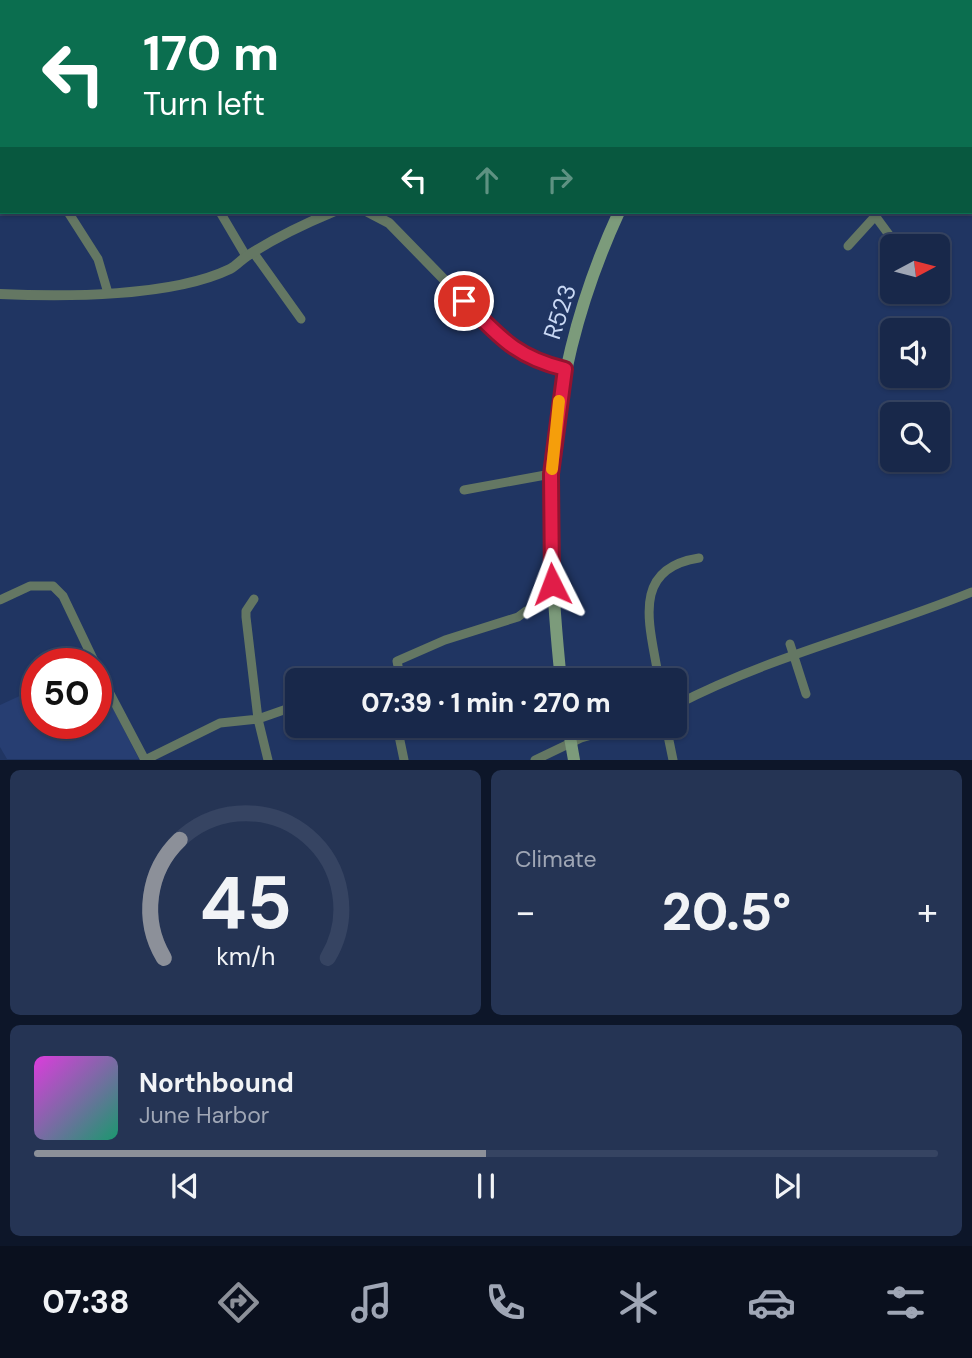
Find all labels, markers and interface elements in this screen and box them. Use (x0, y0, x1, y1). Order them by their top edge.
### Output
text: 170 m (143, 21, 279, 85)
icon: left (28, 28, 119, 119)
text: Turn left (143, 83, 265, 125)
icon: left (395, 161, 433, 199)
icon: ahead (468, 161, 506, 199)
icon: right (541, 161, 579, 199)
north arrow (880, 234, 950, 304)
map controls (880, 234, 950, 472)
pin (434, 271, 494, 331)
street label: R523 (536, 280, 583, 343)
icon: arrive (445, 282, 483, 320)
button: sound (880, 318, 950, 388)
button: search (880, 402, 950, 472)
position arrow (515, 547, 589, 621)
speed limit sign: 50 (21, 648, 112, 739)
text: 07:39 · 1 min · 270 m (361, 686, 611, 720)
text: Climate (515, 844, 597, 874)
text: 45 (199, 857, 292, 952)
text: 20.5° (662, 878, 791, 946)
text: − (515, 887, 536, 937)
text: + (917, 887, 938, 937)
text: km/h (216, 940, 275, 973)
text: Northbound (139, 1066, 294, 1100)
text: June Harbor (139, 1100, 269, 1130)
icon: previous (166, 1167, 204, 1205)
icon: pause (467, 1167, 505, 1205)
icon: next (768, 1167, 806, 1205)
icon: directions (214, 1278, 263, 1327)
icon: music (347, 1278, 396, 1327)
icon: phone (481, 1278, 530, 1327)
icon: climate (614, 1278, 663, 1327)
icon: car (747, 1278, 796, 1327)
icon: filters (881, 1278, 930, 1327)
text: 07:38 (42, 1281, 129, 1323)

